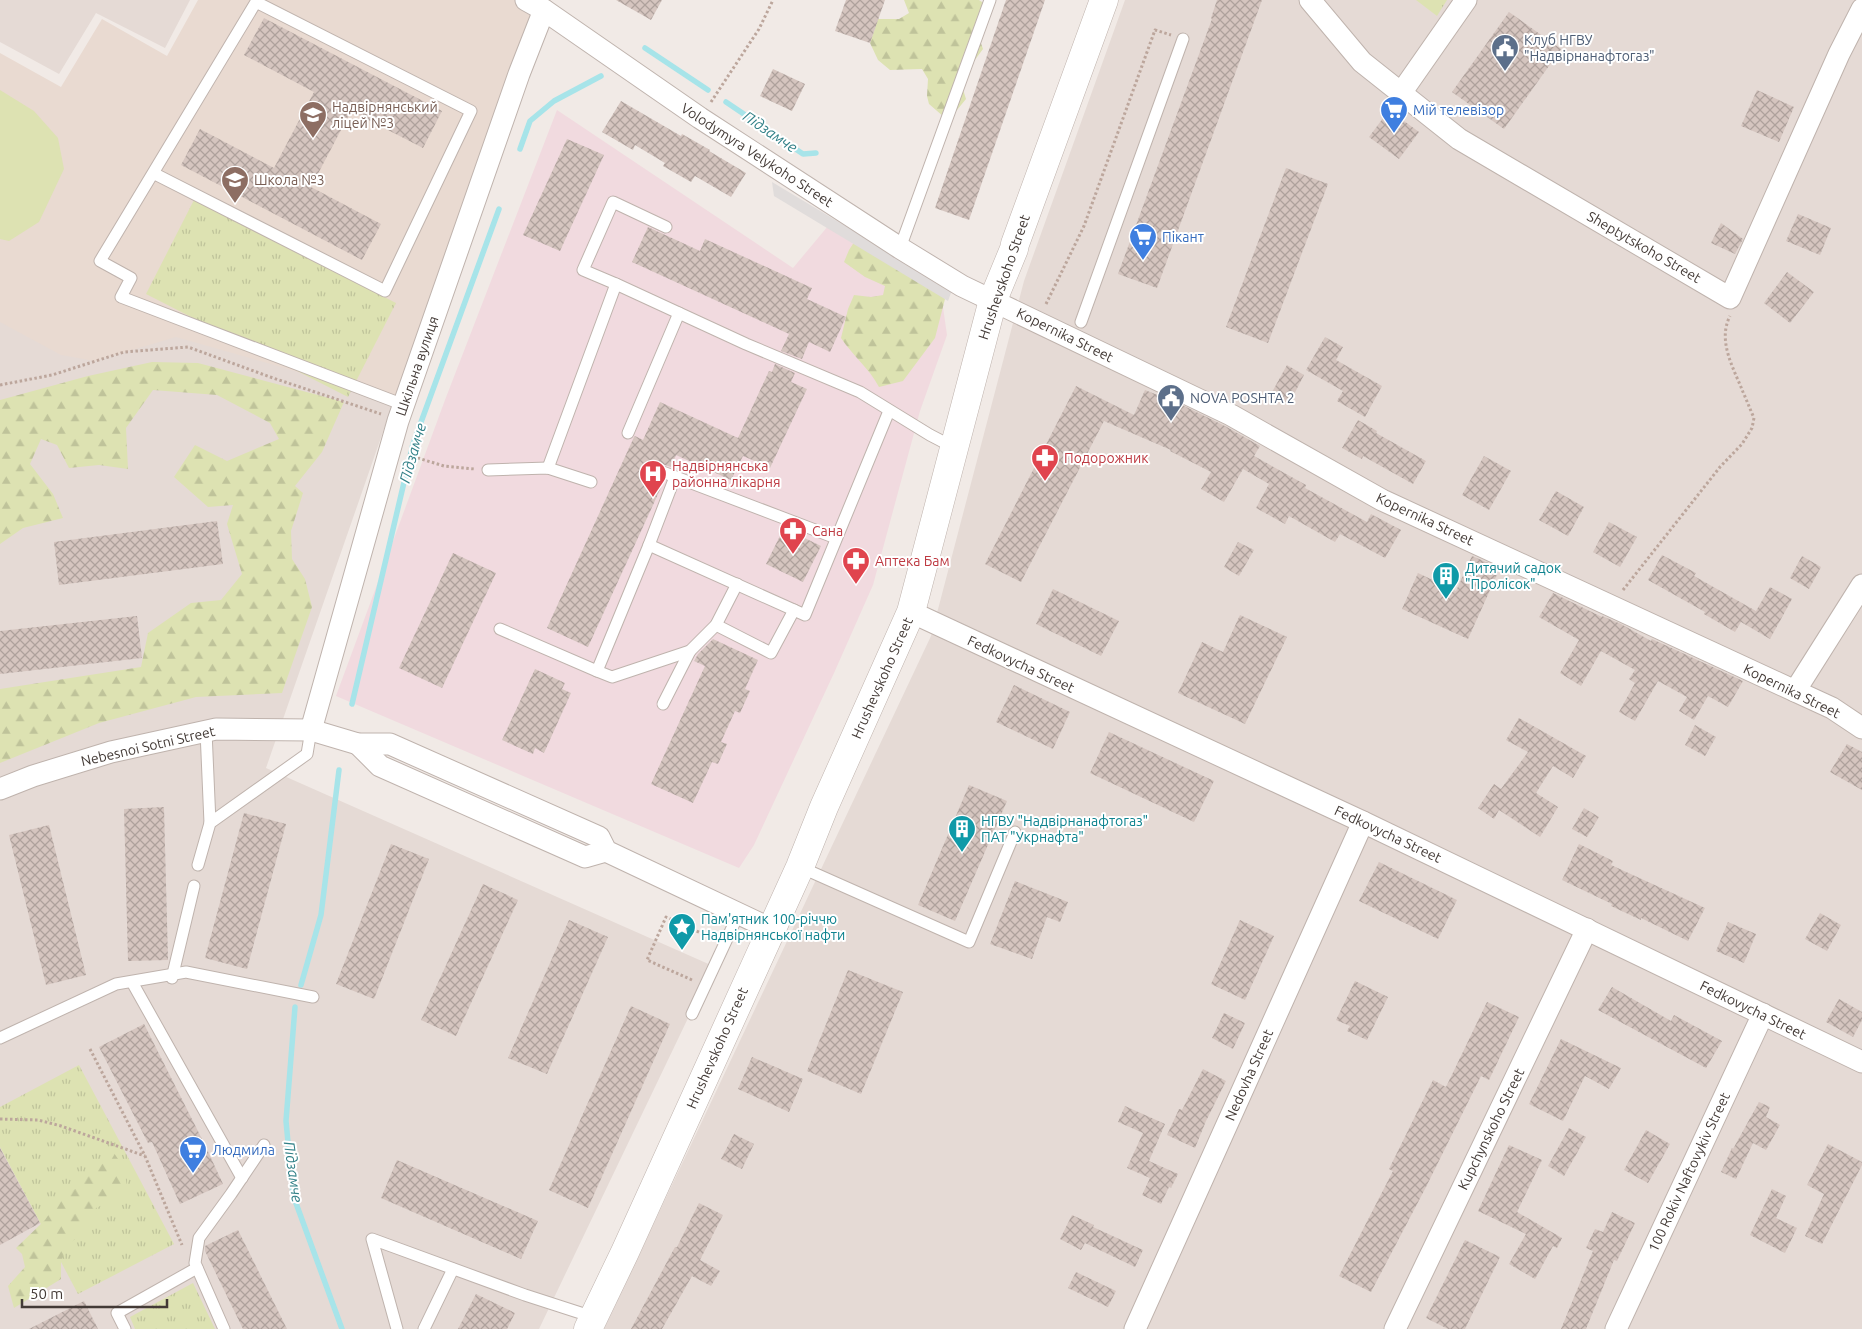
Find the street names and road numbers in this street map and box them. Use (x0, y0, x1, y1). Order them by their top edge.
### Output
street label: Volodymyra Velykoho Street (678, 100, 836, 210)
street label: Sheptytskoho Street (1584, 208, 1704, 286)
street label: Hrushevskoho Street (975, 212, 1033, 342)
street label: Kopernika Street (1014, 305, 1116, 366)
street label: Шкільна вулиця (392, 314, 442, 418)
street label: Kopernika Street (1374, 489, 1477, 549)
street label: Hrushevskoho Street (848, 614, 916, 741)
street label: Fedkovycha Street (965, 632, 1077, 696)
street label: Kopernika Street (1741, 661, 1843, 722)
street label: Nebesnoi Sotni Street (79, 723, 217, 769)
street label: Fedkovycha Street (1332, 802, 1444, 866)
street label: Fedkovycha Street (1697, 977, 1809, 1043)
street label: Hrushevskoho Street (683, 984, 751, 1111)
street label: Nedovha Street (1222, 1026, 1277, 1123)
street label: Kupchynskoho Street (1455, 1065, 1528, 1192)
street label: 100 Rokiv Naftovykiv Street (1645, 1089, 1733, 1254)

